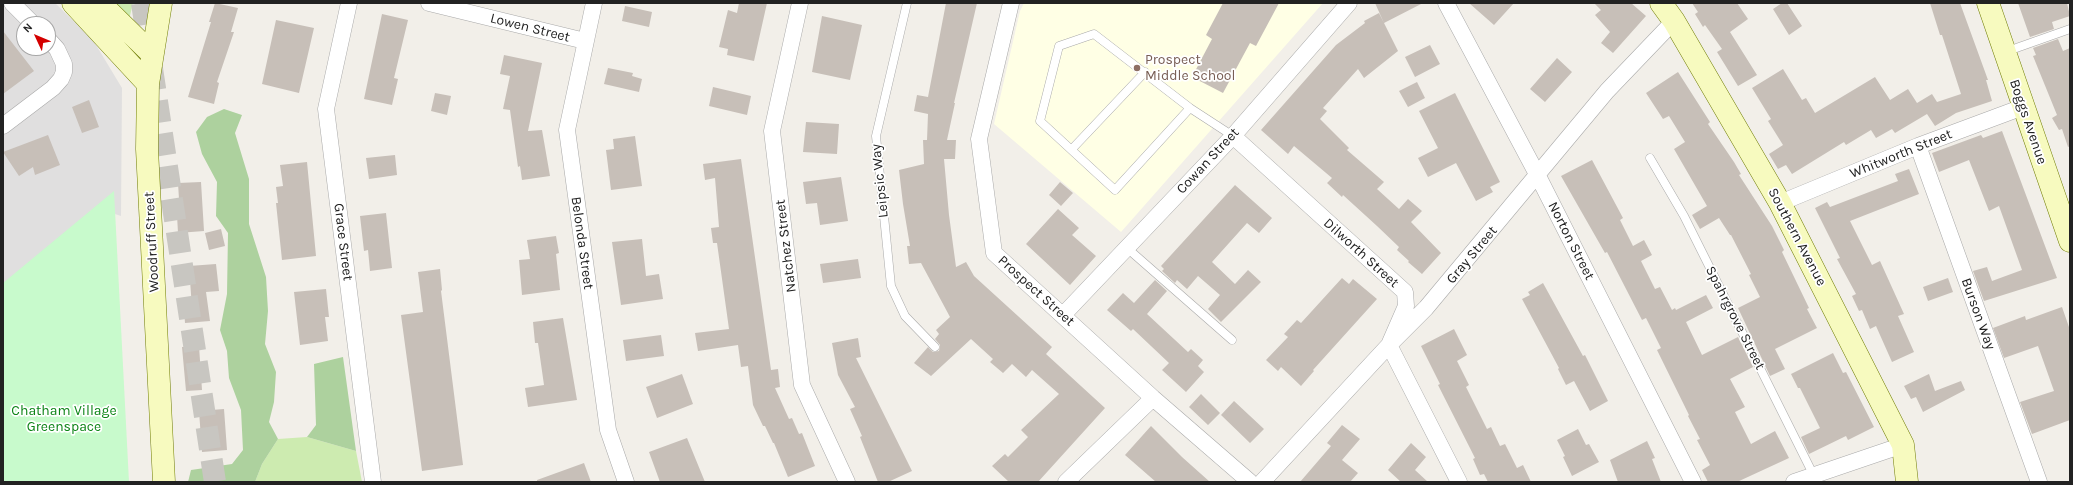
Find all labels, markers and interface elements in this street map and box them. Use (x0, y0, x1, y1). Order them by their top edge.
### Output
street label: Lowen Street (488, 10, 572, 46)
north arrow (16, 16, 56, 56)
text: N (20, 21, 35, 35)
place label: Prospect Middle School (1145, 52, 1235, 84)
marker: Prospect Middle School (1132, 63, 1142, 73)
street label: Boggs Avenue (2006, 77, 2050, 167)
street label: Cowan Street (1173, 124, 1243, 198)
street label: Whitworth Street (1847, 126, 1955, 182)
street label: Leipsic Way (868, 143, 892, 219)
street label: Southern Avenue (1764, 185, 1830, 289)
street label: Woodruff Street (141, 191, 163, 293)
street label: Belonda Street (567, 195, 597, 291)
street label: Natchez Street (772, 198, 800, 294)
street label: Norton Street (1544, 199, 1598, 283)
street label: Grace Street (330, 202, 356, 282)
street label: Dilworth Street (1320, 215, 1402, 291)
street label: Gray Street (1443, 223, 1501, 287)
street label: Prospect Street (994, 252, 1078, 330)
street label: Spahrgrove Street (1702, 263, 1768, 373)
street label: Burson Way (1957, 276, 1999, 352)
park label: Chatham Village Greenspace (11, 403, 117, 436)

